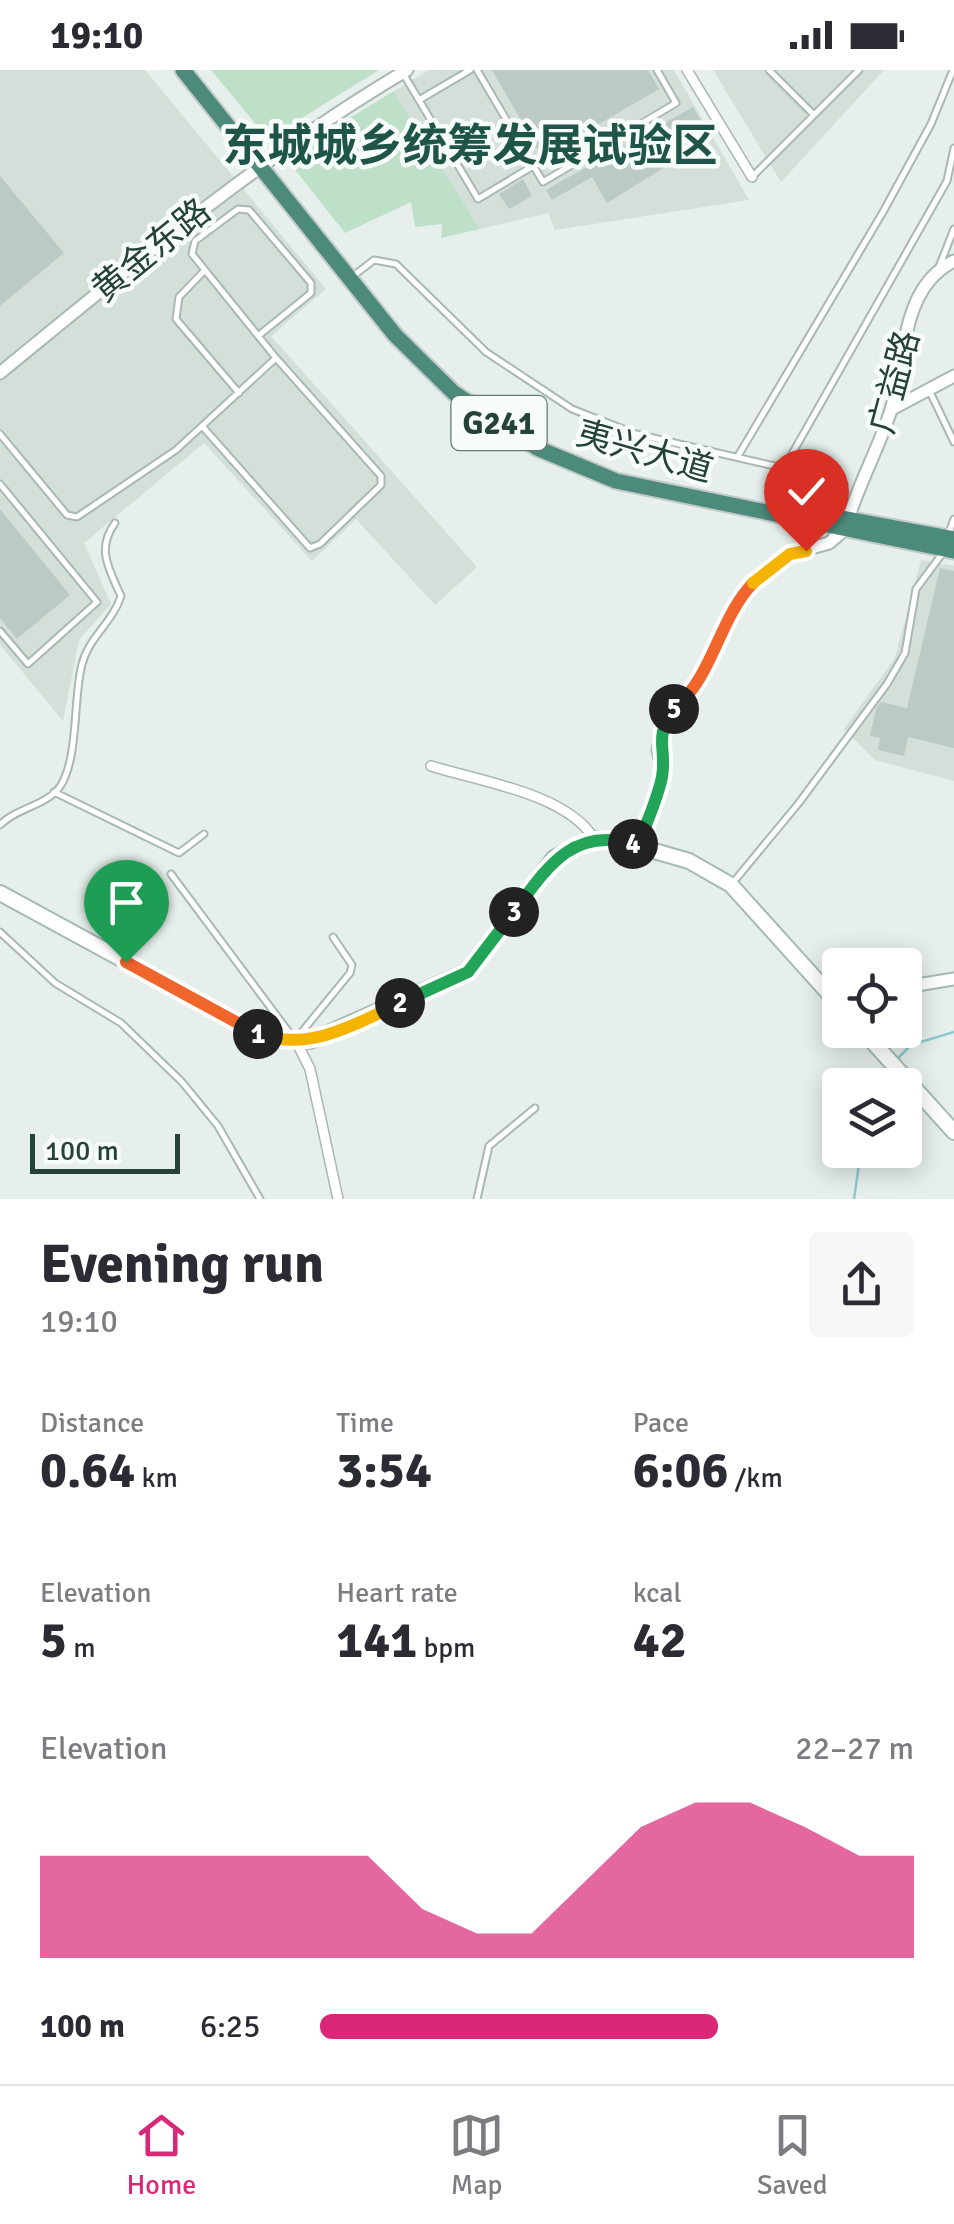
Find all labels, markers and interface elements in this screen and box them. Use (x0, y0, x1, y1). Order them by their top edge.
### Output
text: 19:10 (50, 12, 143, 59)
district label: 东城城乡统筹发展试验区 (222, 119, 718, 174)
street label: 黄金东路 (83, 190, 219, 311)
street label: 广益路 (860, 326, 929, 438)
road number: G241 (452, 396, 546, 450)
street label: 夷兴大道 (572, 412, 718, 491)
pin (764, 449, 849, 552)
icon: check (779, 464, 834, 519)
pin: 5 (649, 684, 699, 734)
text: 5 (666, 692, 682, 726)
pin: 4 (608, 819, 658, 869)
text: 4 (625, 827, 641, 861)
pin (84, 860, 169, 963)
icon: arrive (99, 875, 154, 930)
pin: 3 (489, 887, 539, 937)
text: 3 (506, 895, 522, 929)
map controls (822, 948, 922, 1168)
button: locate (822, 948, 922, 1048)
pin: 2 (375, 978, 425, 1028)
text: 2 (392, 986, 408, 1020)
pin: 1 (233, 1009, 283, 1059)
text: 1 (250, 1017, 266, 1051)
button: layers (822, 1068, 922, 1168)
scale bar (30, 1129, 180, 1174)
text: 100 m (45, 1134, 119, 1168)
text: Evening run (40, 1230, 324, 1298)
button: share (809, 1232, 914, 1337)
text: 19:10 (40, 1302, 118, 1341)
text: Distance (40, 1406, 144, 1440)
text: Time (336, 1406, 394, 1440)
text: Pace (633, 1406, 689, 1440)
text: 0.64 (40, 1440, 135, 1502)
text: 3:54 (336, 1440, 432, 1502)
text: 6:06 (633, 1440, 728, 1502)
text: km (135, 1461, 178, 1495)
text: /km (728, 1461, 783, 1495)
text: Elevation (40, 1576, 152, 1610)
text: Heart rate (336, 1576, 458, 1610)
text: kcal (633, 1576, 682, 1610)
text: 5 (40, 1610, 67, 1672)
text: 141 (336, 1610, 417, 1672)
text: 42 (633, 1610, 687, 1672)
text: m (67, 1631, 96, 1665)
text: bpm (417, 1631, 475, 1665)
text: Elevation (40, 1729, 167, 1768)
text: 22–27 m (795, 1729, 914, 1768)
text: 100 m (40, 2007, 125, 2046)
text: 6:25 (200, 2007, 260, 2046)
tab: Home (126, 2108, 196, 2202)
tab: Map (449, 2108, 504, 2202)
tab: Saved (757, 2108, 828, 2202)

